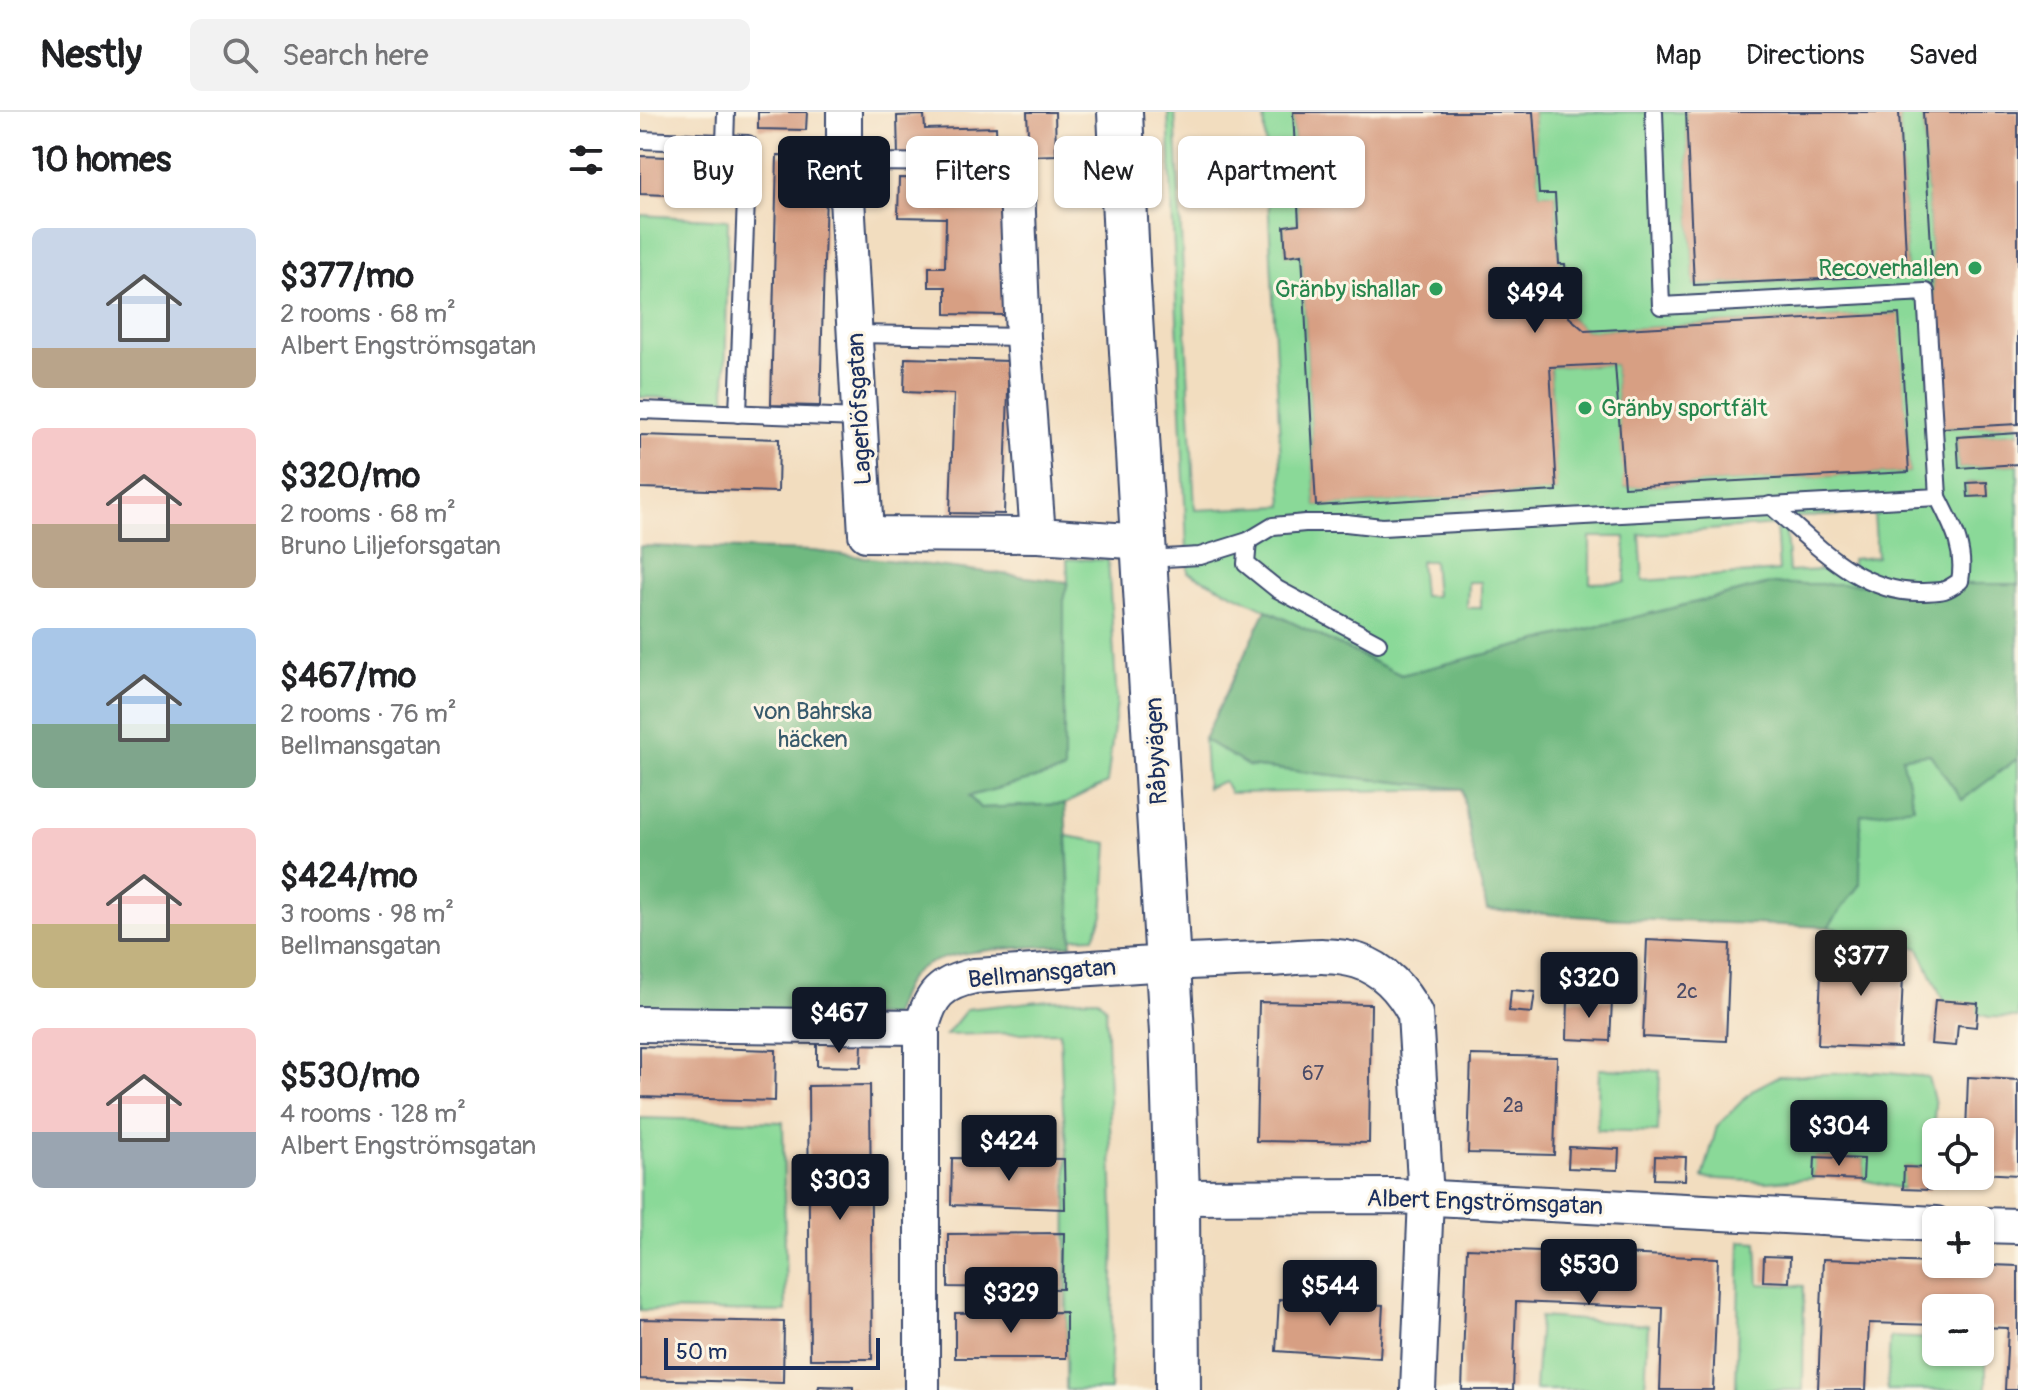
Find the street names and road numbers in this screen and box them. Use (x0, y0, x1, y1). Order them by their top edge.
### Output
street label: Lagerlöfsgatan (841, 332, 878, 486)
street label: Råbyvägen (1139, 696, 1174, 805)
street label: Bellmansgatan (967, 953, 1117, 994)
street label: Albert Engströmsgatan (1366, 1184, 1604, 1221)

